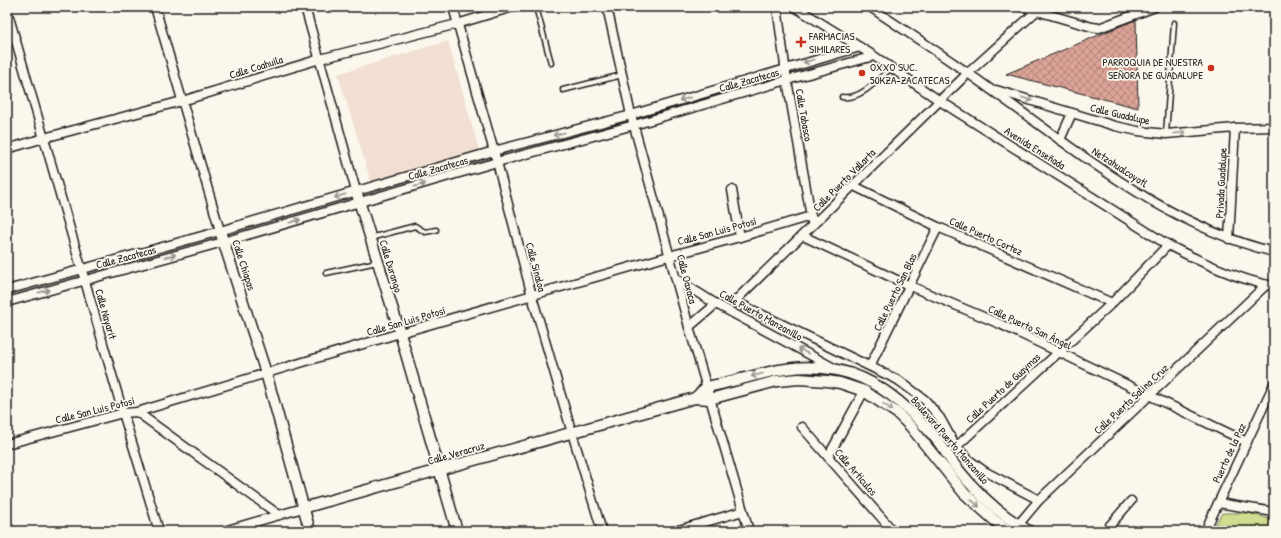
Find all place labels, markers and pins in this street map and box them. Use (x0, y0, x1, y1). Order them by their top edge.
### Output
place label: FARMACIAS SIMILARES (808, 29, 854, 56)
marker: FARMACIAS SIMILARES (796, 37, 806, 47)
place label: PARROQUIA DE NUESTRA SEÑORA DE GUADALUPE (1103, 55, 1204, 82)
place label: OXXO SUC. 50KZA-ZACATECAS (870, 60, 950, 87)
marker: PARROQUIA DE NUESTRA SEÑORA DE GUADALUPE (1206, 63, 1216, 73)
marker: OXXO SUC. 50KZA-ZACATECAS (857, 68, 867, 78)

